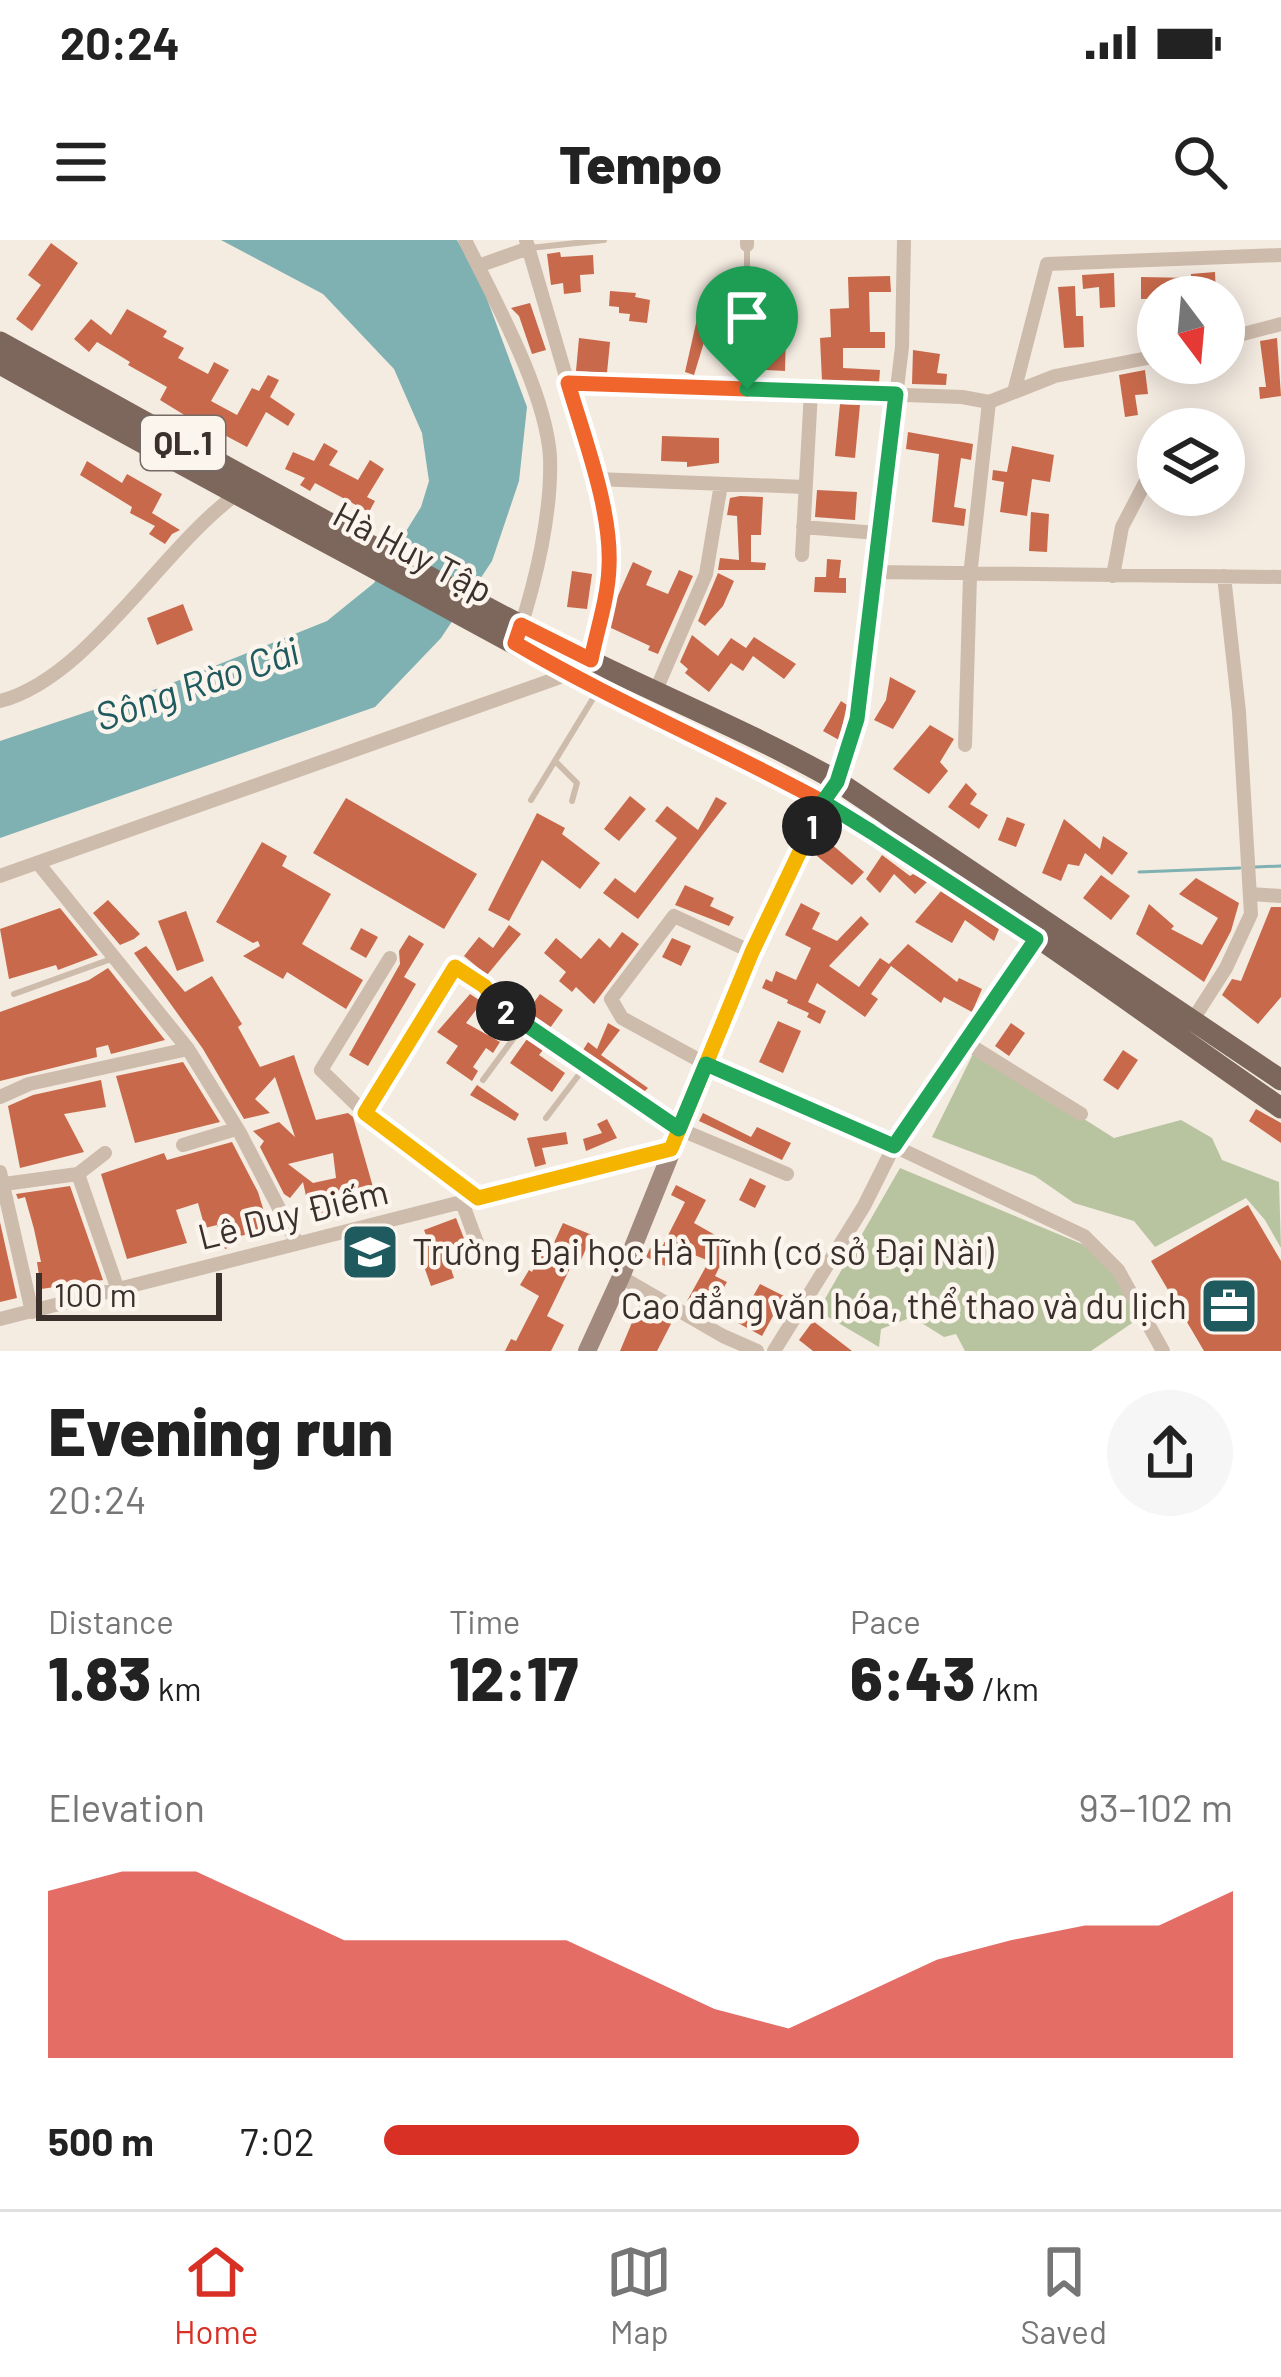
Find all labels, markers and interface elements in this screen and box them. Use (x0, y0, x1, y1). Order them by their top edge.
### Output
text: 20:24 (60, 15, 180, 69)
icon: menu (48, 129, 114, 195)
icon: search (1167, 129, 1233, 195)
text: Tempo (559, 130, 722, 195)
pin (696, 266, 798, 389)
north arrow (1137, 276, 1245, 384)
map controls (1137, 276, 1245, 516)
icon: arrive (714, 284, 780, 350)
button: layers (1137, 408, 1245, 516)
road number: QL.1 (141, 416, 225, 470)
street label: Hà Huy Tập (327, 491, 501, 610)
water label: Sông Rào Cái (88, 626, 305, 739)
pin: 1 (782, 796, 842, 856)
text: 1 (806, 806, 818, 846)
pin: 2 (476, 981, 536, 1041)
text: 2 (497, 991, 515, 1031)
street label: Lê Duy Điếm (193, 1168, 392, 1257)
school or university icon: Trường Đại học Hà Tĩnh (cơ sở Đại Nài) (339, 1221, 401, 1283)
place label: Trường Đại học Hà Tĩnh (cơ sở Đại Nài) (412, 1229, 994, 1272)
scale bar (36, 1267, 222, 1320)
text: 100 m (54, 1274, 137, 1314)
office icon: Cao đẳng văn hóa, thể thao và du lịch (1198, 1275, 1260, 1337)
place label: Cao đẳng văn hóa, thể thao và du lịch (621, 1283, 1187, 1326)
text: Evening run (48, 1390, 393, 1469)
button: share (1107, 1390, 1233, 1516)
text: 20:24 (48, 1475, 147, 1522)
text: Distance (48, 1601, 174, 1641)
text: Time (449, 1601, 520, 1641)
text: Pace (850, 1601, 921, 1641)
text: 1.83 (48, 1641, 151, 1713)
text: 12:17 (449, 1641, 578, 1713)
text: 6:43 (850, 1641, 975, 1713)
text: km (151, 1668, 202, 1708)
text: /km (975, 1668, 1039, 1708)
text: Elevation (48, 1783, 205, 1830)
text: 93–102 m (1078, 1783, 1233, 1830)
text: 500 m (48, 2117, 154, 2164)
text: 7:02 (240, 2117, 315, 2164)
tab: Home (174, 2239, 258, 2351)
tab: Map (606, 2239, 672, 2351)
tab: Saved (1020, 2239, 1107, 2351)

